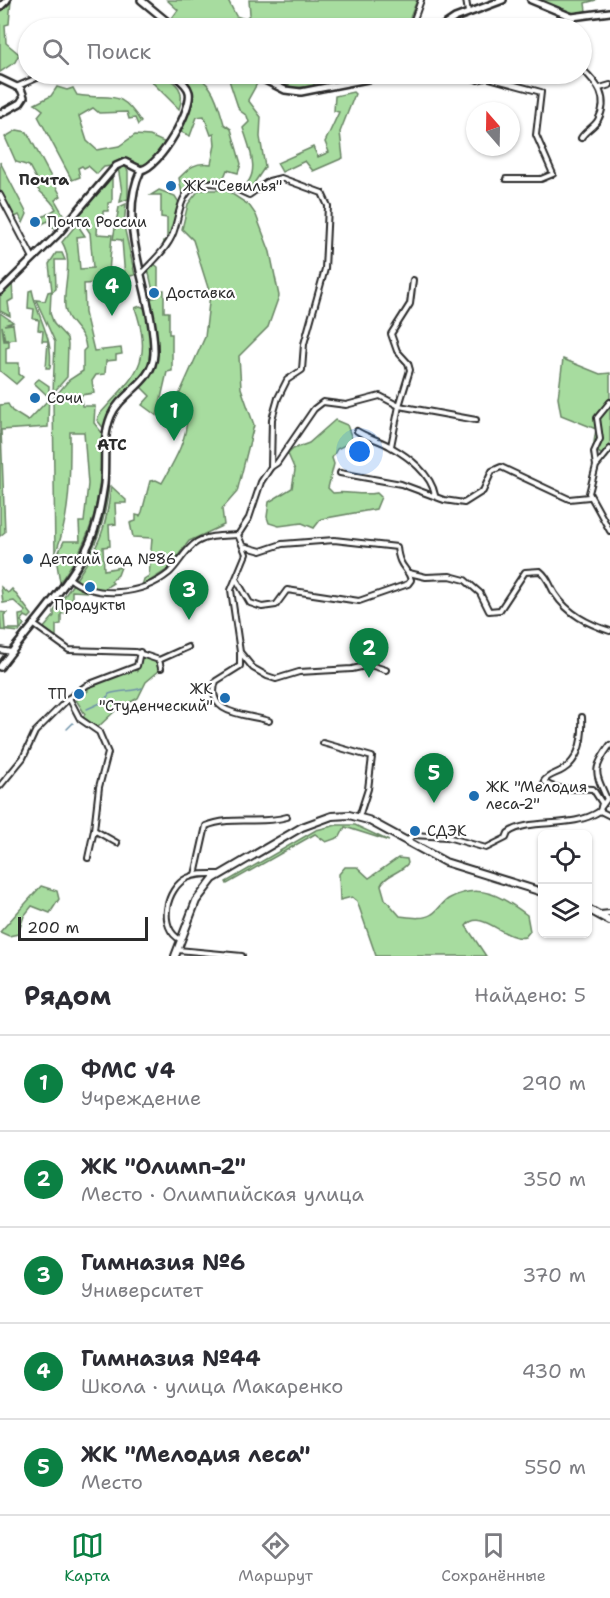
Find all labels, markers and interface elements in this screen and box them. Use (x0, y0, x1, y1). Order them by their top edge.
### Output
search box (18, 18, 592, 84)
icon: search (39, 35, 72, 68)
text: Поиск (87, 37, 151, 66)
north arrow (466, 102, 520, 156)
district label: Почта (19, 169, 69, 190)
place label: ЖК "Севилья" (183, 176, 282, 196)
marker: ЖК "Севилья" (164, 179, 178, 193)
place label: Почта России (47, 212, 147, 232)
marker: Почта России (28, 215, 42, 229)
pin: 4 (92, 266, 132, 316)
place label: Доставка (166, 283, 236, 303)
marker: Доставка (147, 286, 161, 300)
place label: Сочи (47, 388, 83, 408)
marker: Сочи (28, 391, 42, 405)
pin: 1 (154, 392, 194, 441)
district label: АТС (97, 434, 127, 455)
your location (345, 437, 374, 466)
place label: Детский сад №86 (40, 549, 176, 569)
marker: Детский сад №86 (21, 552, 35, 566)
pin: 3 (170, 570, 208, 620)
marker: Продукты (83, 580, 97, 594)
place label: Продукты (54, 595, 126, 615)
pin: 2 (350, 628, 388, 678)
place label: ЖК "Студенческий" (99, 679, 213, 716)
place label: ТП (48, 684, 67, 704)
marker: ТП (72, 687, 86, 701)
marker: ЖК "Студенческий" (218, 691, 232, 705)
pin: 5 (414, 754, 454, 803)
place label: ЖК "Мелодия леса-2" (486, 777, 587, 814)
marker: ЖК "Мелодия леса-2" (467, 789, 481, 803)
place label: СДЭК (427, 821, 467, 841)
marker: СДЭК (408, 824, 422, 838)
map controls (538, 830, 592, 938)
button: locate (538, 830, 592, 884)
button: layers (538, 884, 592, 938)
scale bar (18, 914, 148, 941)
text: 200 m (27, 917, 79, 938)
text: Рядом (24, 978, 111, 1013)
text: Найдено: 5 (474, 982, 586, 1008)
text: ФМС √4 (81, 1056, 175, 1085)
text: 1 (39, 1070, 48, 1096)
text: 290 m (521, 1070, 586, 1096)
text: Учреждение (81, 1085, 201, 1111)
text: ЖК "Олимп-2" (81, 1152, 246, 1181)
text: 2 (37, 1166, 51, 1192)
text: 350 m (522, 1166, 586, 1192)
text: Место · Олимпийская улица (81, 1181, 364, 1207)
text: Гимназия №6 (81, 1248, 245, 1277)
text: 3 (37, 1262, 51, 1288)
text: 370 m (522, 1262, 586, 1288)
text: Университет (81, 1277, 203, 1303)
text: Гимназия №44 (81, 1344, 261, 1373)
text: 4 (37, 1358, 51, 1384)
text: 430 m (522, 1358, 586, 1384)
text: Школа · улица Макаренко (81, 1373, 343, 1399)
text: ЖК "Мелодия леса" (81, 1440, 310, 1469)
text: 5 (37, 1454, 50, 1480)
text: 550 m (524, 1454, 586, 1480)
text: Место (81, 1469, 143, 1495)
tab: Карта (64, 1529, 110, 1586)
tab: Маршрут (238, 1529, 313, 1586)
tab: Сохранённые (441, 1529, 546, 1586)

